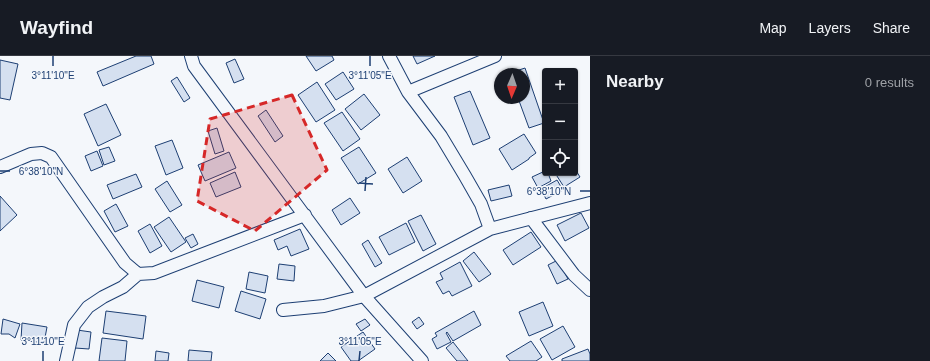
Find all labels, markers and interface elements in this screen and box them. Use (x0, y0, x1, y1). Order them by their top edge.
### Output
text: Wayfind (20, 17, 93, 38)
text: Map (759, 20, 787, 36)
text: Layers (809, 20, 851, 36)
text: Share (873, 20, 910, 36)
north arrow (494, 68, 530, 104)
map controls (542, 68, 578, 176)
button: + (542, 68, 578, 104)
text: 3°11'10"E (31, 70, 75, 81)
text: 3°11'05"E (348, 70, 392, 81)
text: Nearby (606, 72, 664, 91)
text: 0 results (865, 75, 914, 90)
button: − (542, 104, 578, 140)
button: locate (542, 140, 578, 176)
text: 6°38'10"N (19, 166, 63, 177)
text: 6°38'10"N (527, 186, 571, 197)
text: 3°11'10"E (21, 336, 65, 347)
text: 3°11'05"E (338, 336, 382, 347)

